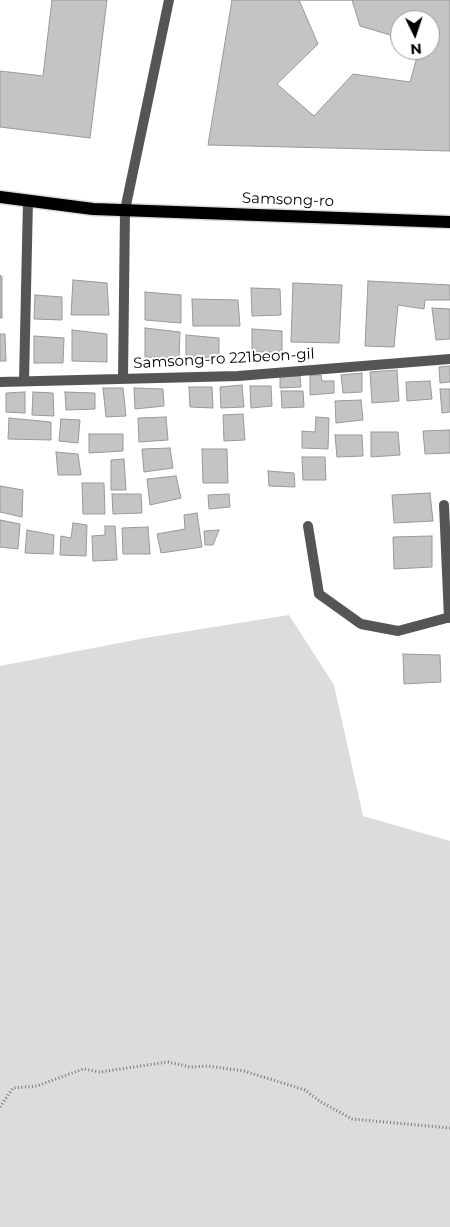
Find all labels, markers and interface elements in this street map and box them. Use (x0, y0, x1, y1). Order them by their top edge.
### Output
north arrow (390, 10, 440, 60)
text: N (410, 40, 422, 58)
street label: Samsong-ro (242, 189, 334, 211)
street label: Samsong-ro 221beon-gil (133, 345, 315, 373)

